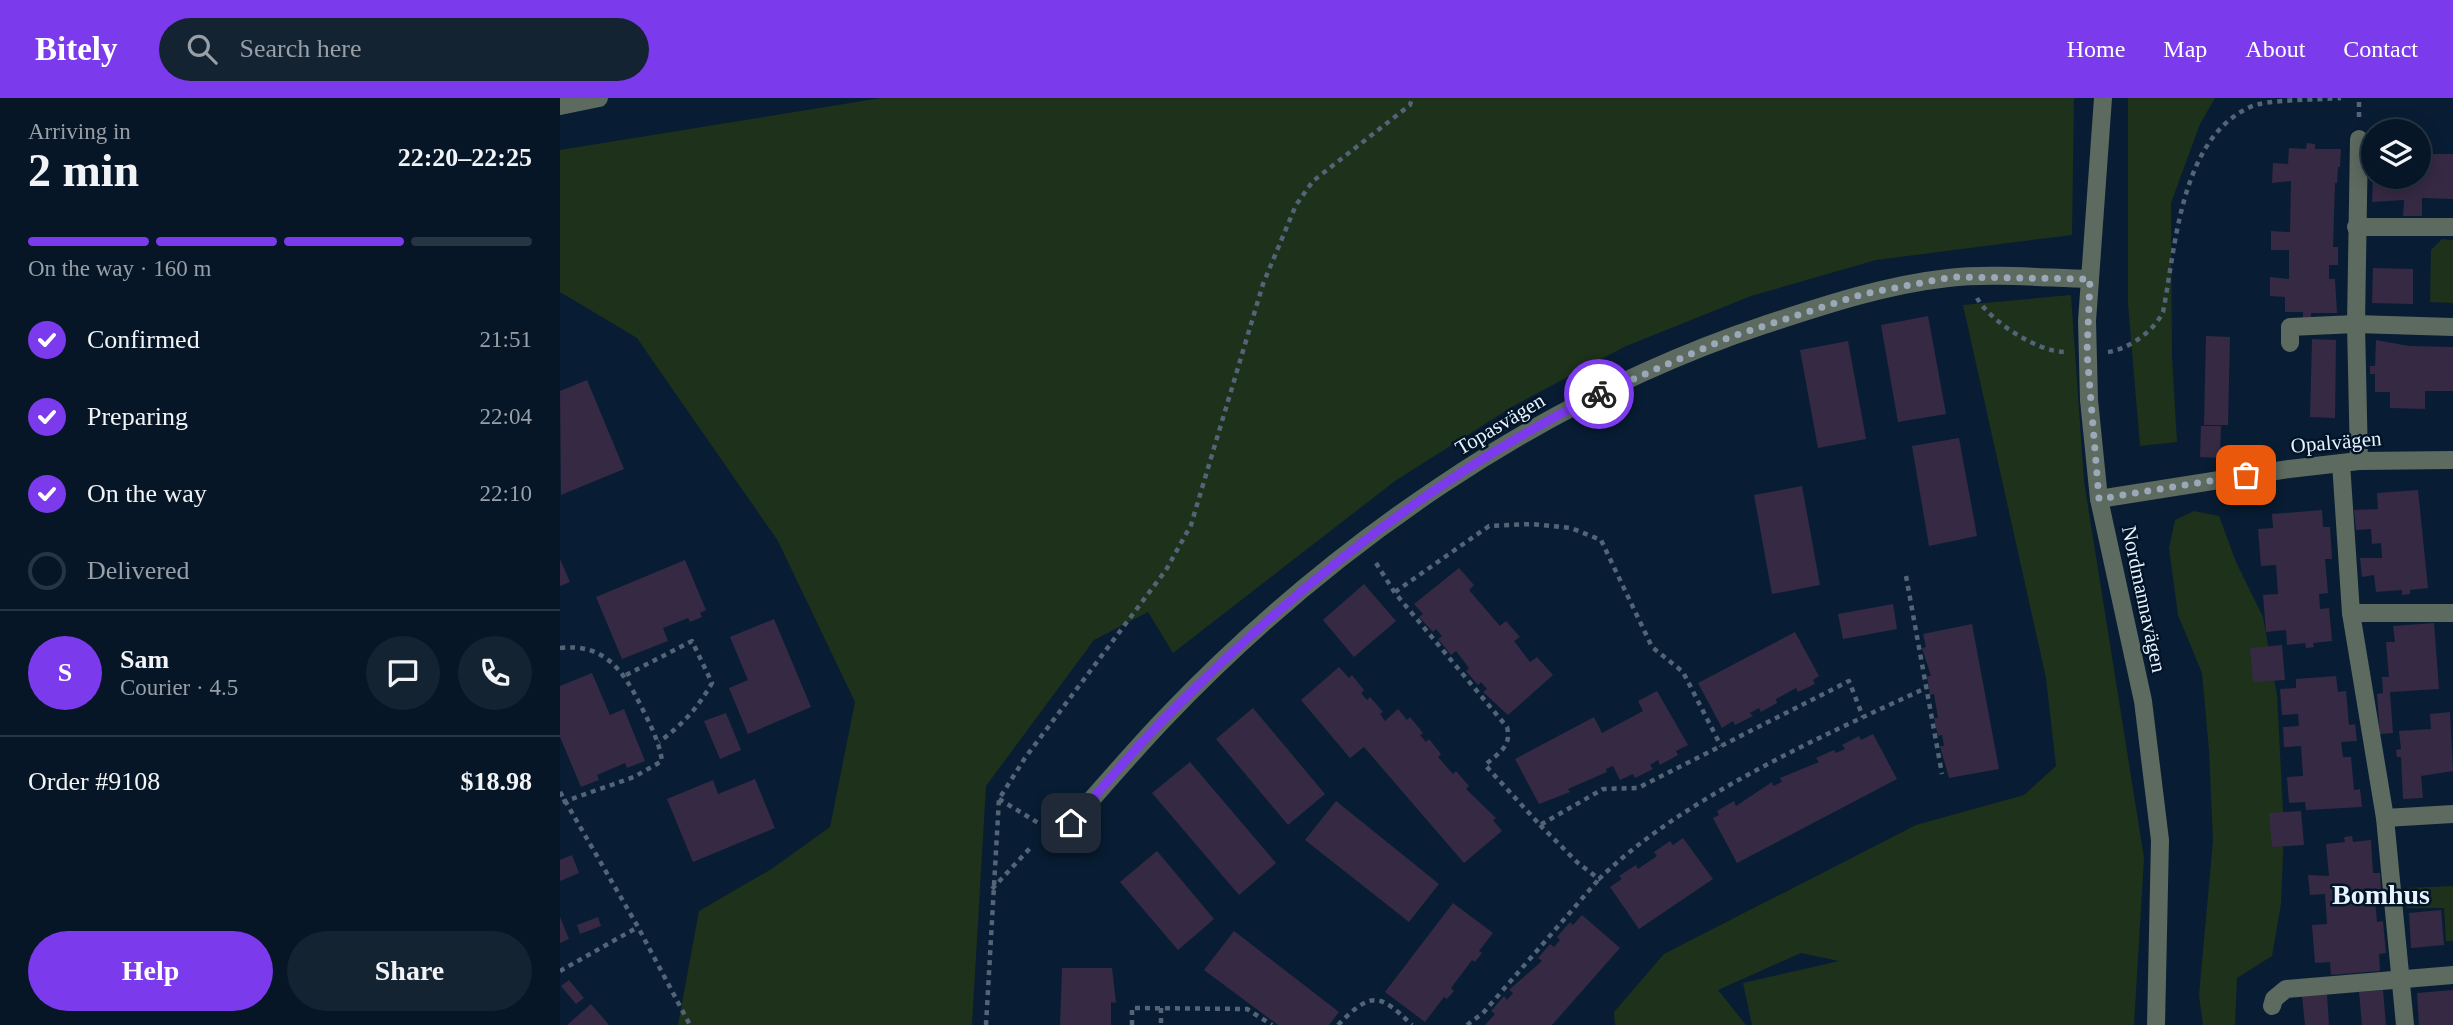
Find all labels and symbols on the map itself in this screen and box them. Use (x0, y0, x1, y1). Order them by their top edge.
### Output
courier (1564, 359, 1634, 429)
street label: Topasvägen (1451, 388, 1549, 460)
street label: Opalvägen (2290, 426, 2383, 458)
pin (2216, 445, 2276, 505)
street label: Nordmannavägen (2117, 523, 2171, 675)
pin (1041, 793, 1101, 853)
district label: Bomhus (2332, 879, 2430, 910)

